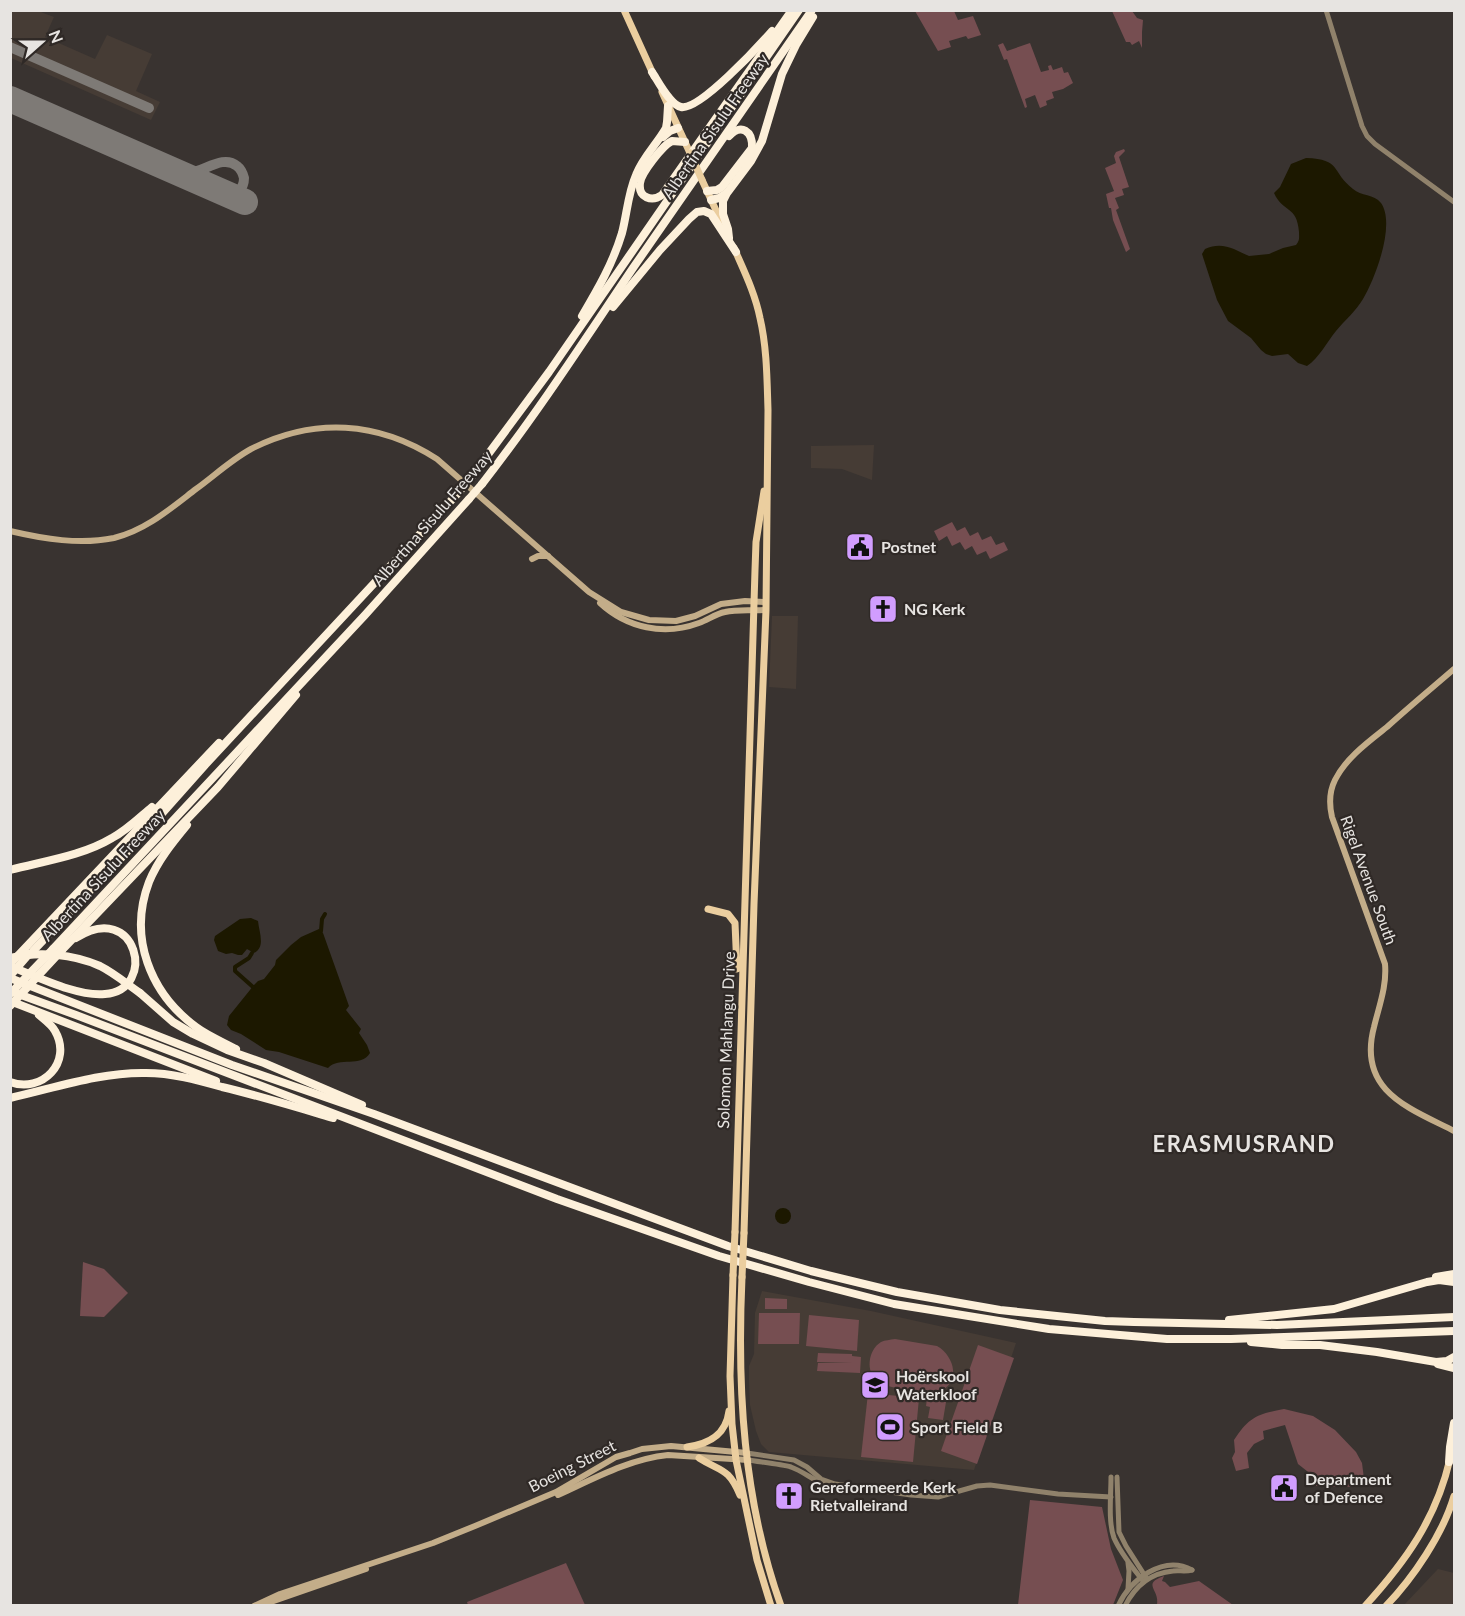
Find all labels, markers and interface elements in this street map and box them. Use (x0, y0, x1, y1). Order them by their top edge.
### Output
north arrow (12, 12, 72, 72)
text: N (45, 27, 68, 46)
street label: Albertina Sisulu Freeway (657, 49, 772, 202)
street label: Albertina Sisulu Freeway (368, 446, 496, 589)
public building icon: Postnet (844, 531, 876, 563)
place label: Postnet (881, 537, 936, 556)
church icon: NG Kerk (867, 593, 899, 625)
place label: NG Kerk (904, 599, 966, 618)
street label: Albertina Sisulu Freeway (37, 804, 169, 944)
street label: Rigel Avenue South (1337, 813, 1402, 947)
street label: Solomon Mahlangu Drive (713, 951, 738, 1129)
district label: ERASMUSRAND (1153, 1130, 1335, 1157)
place label: Hoërskool Waterkloof (896, 1366, 977, 1403)
school or university icon: Hoërskool Waterkloof (859, 1369, 891, 1401)
sports icon: Sport Field B (874, 1411, 906, 1443)
place label: Sport Field B (911, 1417, 1003, 1436)
street label: Boeing Street (525, 1435, 619, 1496)
place label: Department of Defence (1305, 1469, 1392, 1506)
public building icon: Department of Defence (1268, 1472, 1300, 1504)
place label: Gereformeerde Kerk Rietvalleirand (810, 1477, 957, 1514)
church icon: Gereformeerde Kerk Rietvalleirand (773, 1480, 805, 1512)

